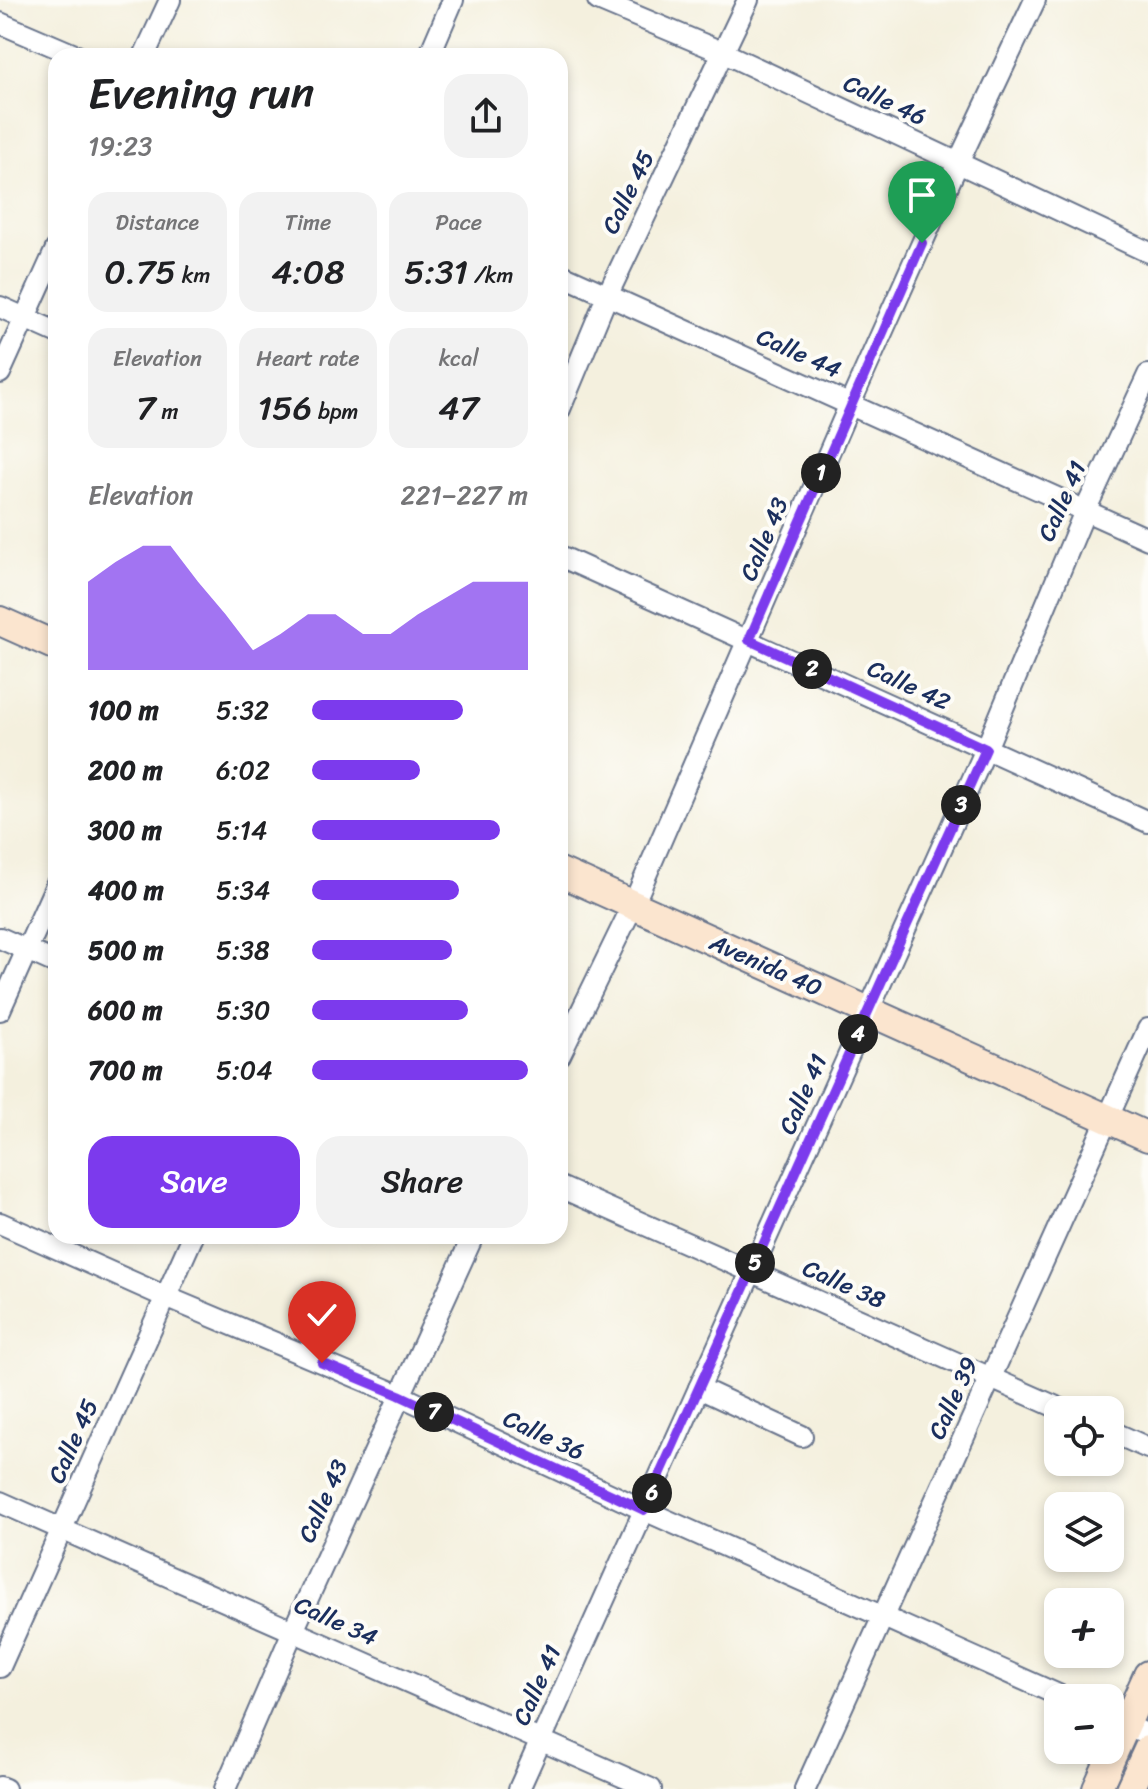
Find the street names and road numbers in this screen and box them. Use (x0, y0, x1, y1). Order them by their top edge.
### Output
street label: Calle 46 (836, 62, 934, 138)
street label: Calle 45 (590, 143, 666, 241)
street label: Calle 44 (750, 316, 848, 390)
street label: Calle 41 (1026, 454, 1098, 548)
street label: Calle 43 (728, 491, 800, 587)
street label: Calle 42 (860, 647, 958, 723)
street label: Avenida 40 (702, 921, 829, 1009)
street label: Calle 41 (767, 1047, 839, 1141)
street label: Calle 38 (796, 1247, 892, 1321)
street label: Calle 39 (916, 1350, 990, 1446)
street label: Calle 45 (36, 1392, 110, 1490)
street label: Calle 36 (496, 1398, 592, 1472)
street label: Calle 43 (286, 1453, 360, 1549)
street label: Calle 34 (288, 1584, 384, 1658)
street label: Calle 41 (501, 1638, 573, 1732)

